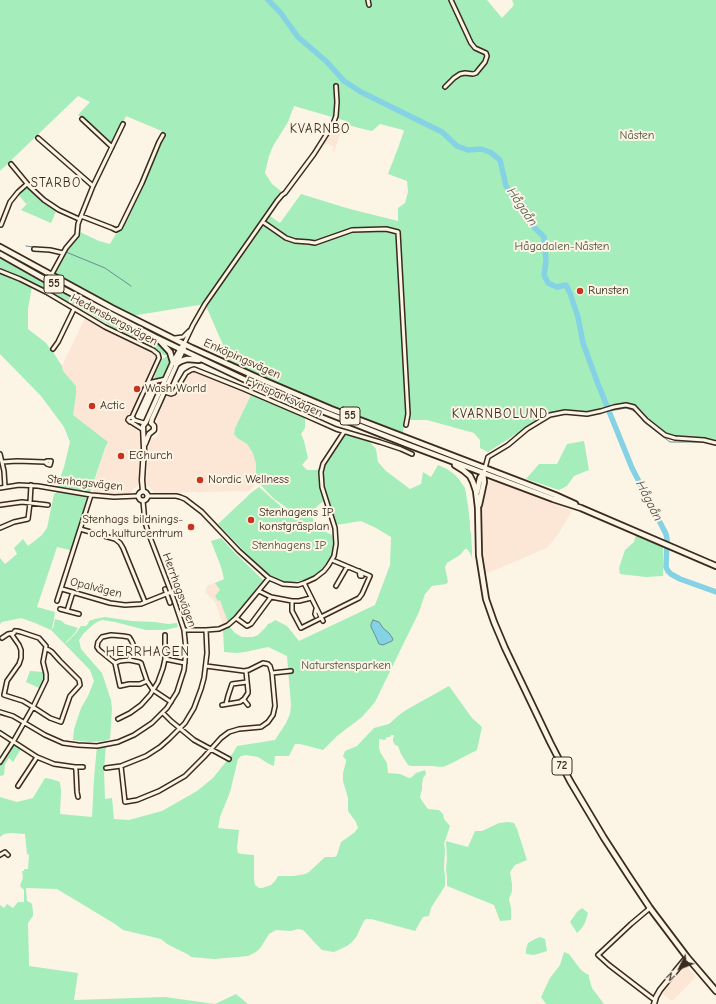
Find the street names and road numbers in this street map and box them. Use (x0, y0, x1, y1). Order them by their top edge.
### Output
road number: 55 (44, 275, 64, 293)
street label: Hedensbergsvägen (68, 291, 160, 349)
street label: Enköpingsvägen (201, 336, 283, 382)
street label: Fyrisparksvägen (243, 374, 325, 420)
road number: 55 (340, 407, 360, 425)
street label: Stenhagsvägen (46, 472, 124, 494)
street label: Herrhagsvägen (159, 551, 199, 629)
street label: Opalvägen (69, 575, 123, 601)
road number: 72 (552, 757, 572, 775)

